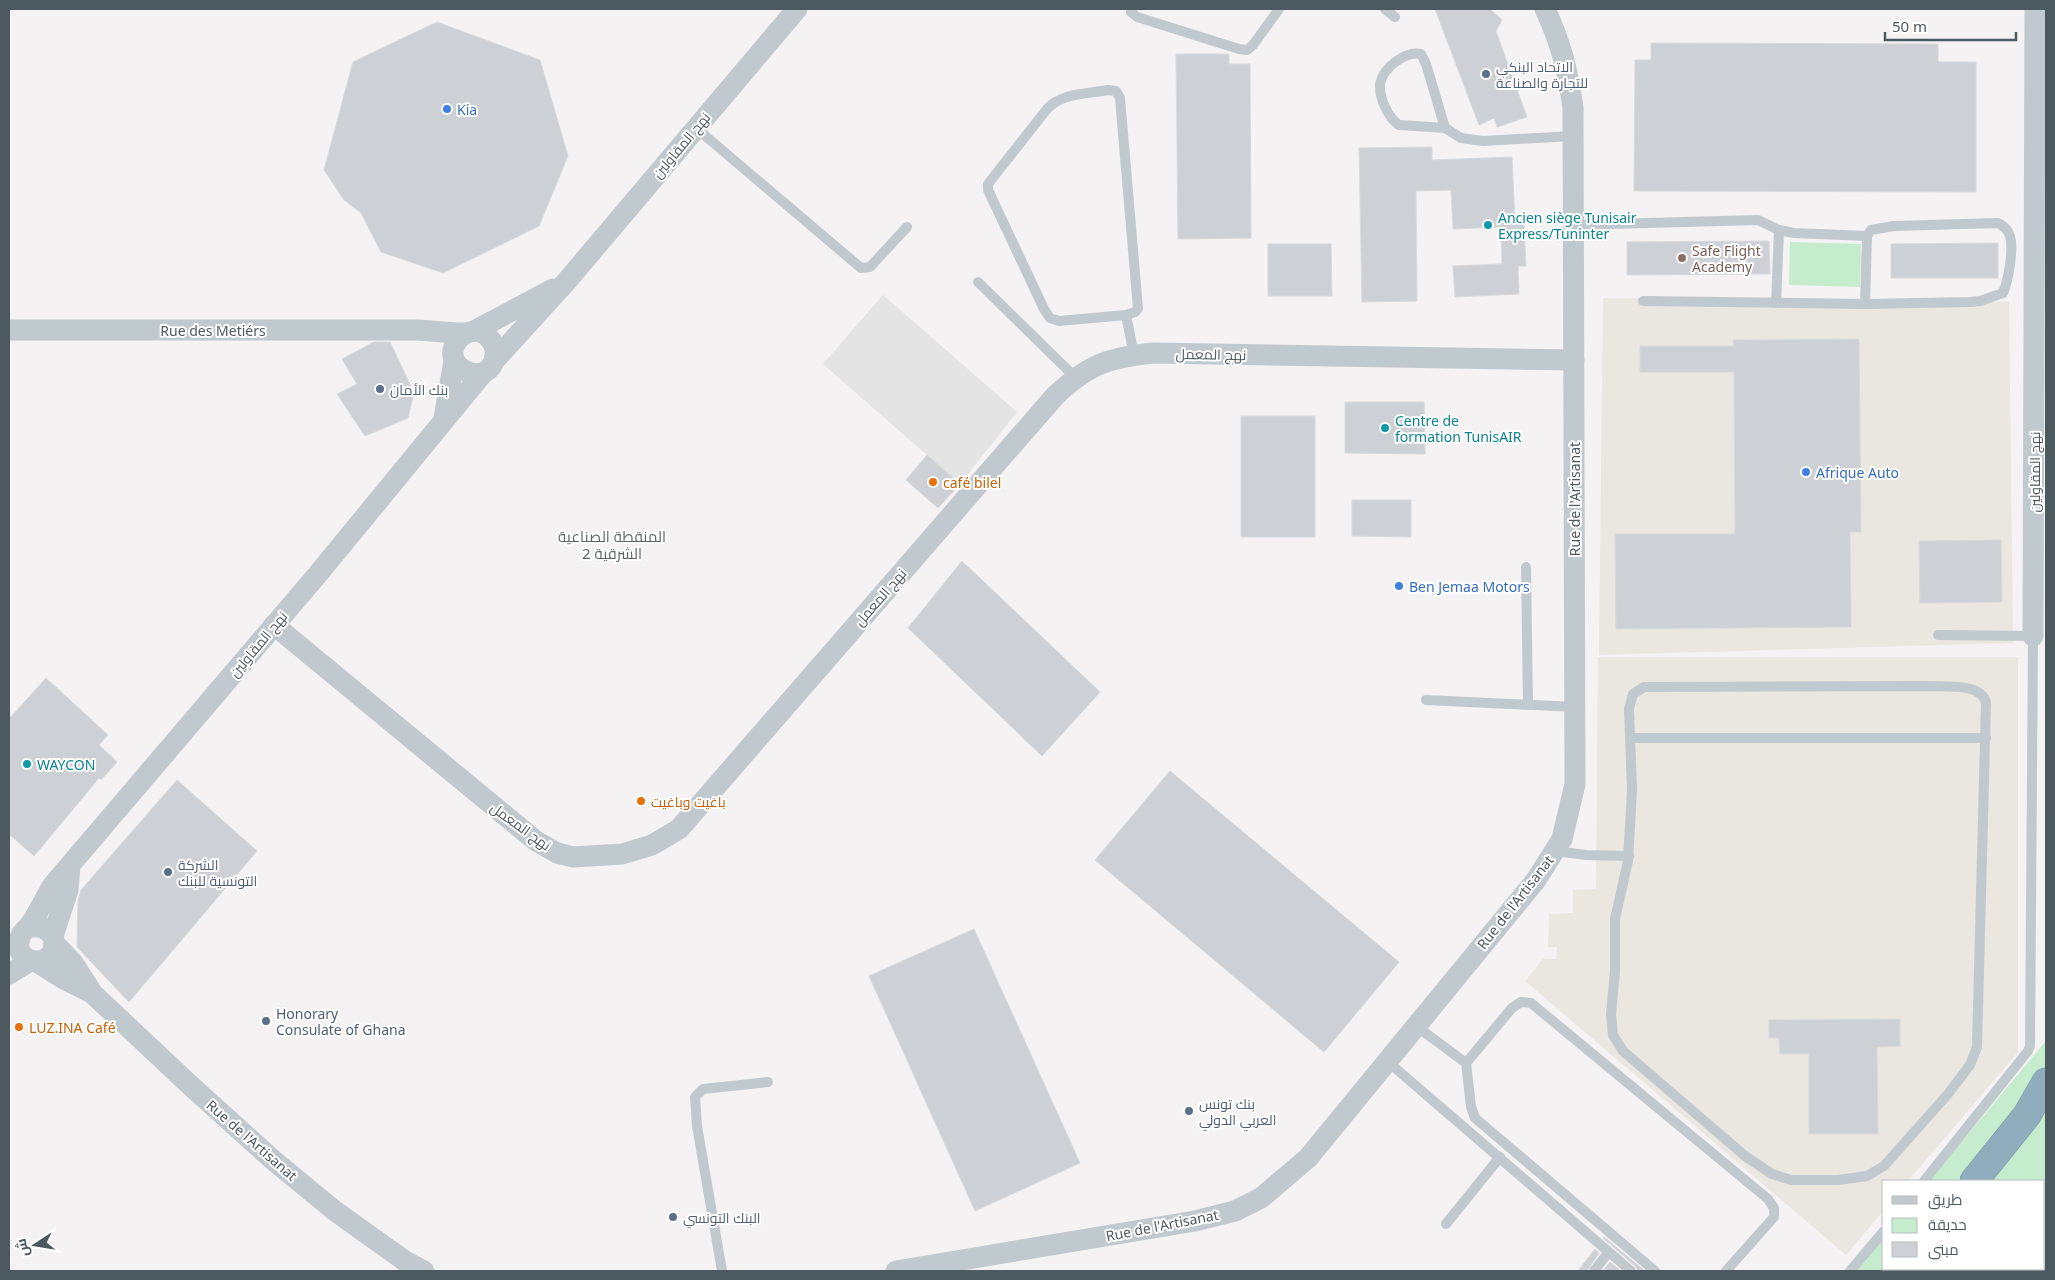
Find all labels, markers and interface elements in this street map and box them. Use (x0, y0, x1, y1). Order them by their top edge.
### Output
scale bar (1885, 10, 2016, 42)
text: 50 m (1892, 16, 1927, 36)
place label: الاتحاد البنكي للتجارة والصناعة (1496, 57, 1588, 92)
marker: الاتحاد البنكي للتجارة والصناعة (1480, 68, 1492, 80)
place label: Kia (457, 100, 477, 119)
marker: Kia (441, 103, 453, 115)
street label: نهج المقاولين (648, 108, 714, 182)
place label: Ancien siège Tunisair Express/Tuninter (1498, 208, 1637, 243)
marker: Ancien siège Tunisair Express/Tuninter (1482, 219, 1494, 231)
place label: Safe Flight Academy (1692, 241, 1761, 276)
marker: Safe Flight Academy (1676, 252, 1688, 264)
street label: Rue des Metiérs (160, 321, 266, 340)
street label: نهج المعمل (1176, 344, 1246, 364)
place label: بنك الأمان (390, 380, 448, 399)
marker: بنك الأمان (374, 383, 386, 395)
place label: Centre de formation TunisAIR (1395, 411, 1522, 446)
marker: Centre de formation TunisAIR (1379, 422, 1391, 434)
street label: نهج المقاولين (2025, 432, 2044, 512)
street label: Rue de l'Artisanat (1565, 442, 1584, 556)
place label: Afrique Auto (1816, 463, 1899, 482)
marker: Afrique Auto (1800, 466, 1812, 478)
place label: café bilel (943, 473, 1001, 492)
marker: café bilel (927, 476, 939, 488)
district label: المنقطة الصناعية الشرقية 2 (558, 526, 666, 563)
street label: نهج المعمل (850, 564, 910, 630)
place label: Ben Jemaa Motors (1409, 577, 1530, 596)
marker: Ben Jemaa Motors (1393, 580, 1405, 592)
street label: نهج المقاولين (225, 607, 291, 681)
place label: WAYCON (37, 755, 95, 774)
marker: WAYCON (21, 758, 33, 770)
place label: باغيت وباغيت (651, 792, 726, 811)
marker: باغيت وباغيت (635, 795, 647, 807)
street label: نهج المعمل (487, 798, 555, 854)
street label: Rue de l'Artisanat (1472, 851, 1558, 953)
place label: الشركة التونسية للبنك (178, 855, 257, 890)
marker: الشركة التونسية للبنك (162, 866, 174, 878)
place label: Honorary Consulate of Ghana (276, 1004, 406, 1039)
marker: Honorary Consulate of Ghana (260, 1015, 272, 1027)
place label: LUZ.INA Café (29, 1018, 116, 1037)
marker: LUZ.INA Café (13, 1021, 25, 1033)
place label: بنك تونس العربي الدولي (1199, 1094, 1277, 1132)
street label: Rue de l'Artisanat (203, 1095, 301, 1185)
marker: بنك تونس العربي الدولي (1183, 1105, 1195, 1117)
legend (1882, 1180, 2045, 1270)
text: طريق (1928, 1189, 1962, 1210)
street label: Rue de l'Artisanat (1104, 1205, 1220, 1245)
place label: البنك التونسي (683, 1208, 761, 1229)
marker: البنك التونسي (667, 1211, 679, 1223)
text: حديقة (1928, 1214, 1967, 1234)
north arrow (10, 1220, 60, 1270)
text: ش (11, 1237, 33, 1259)
text: مبنى (1928, 1239, 1959, 1260)

